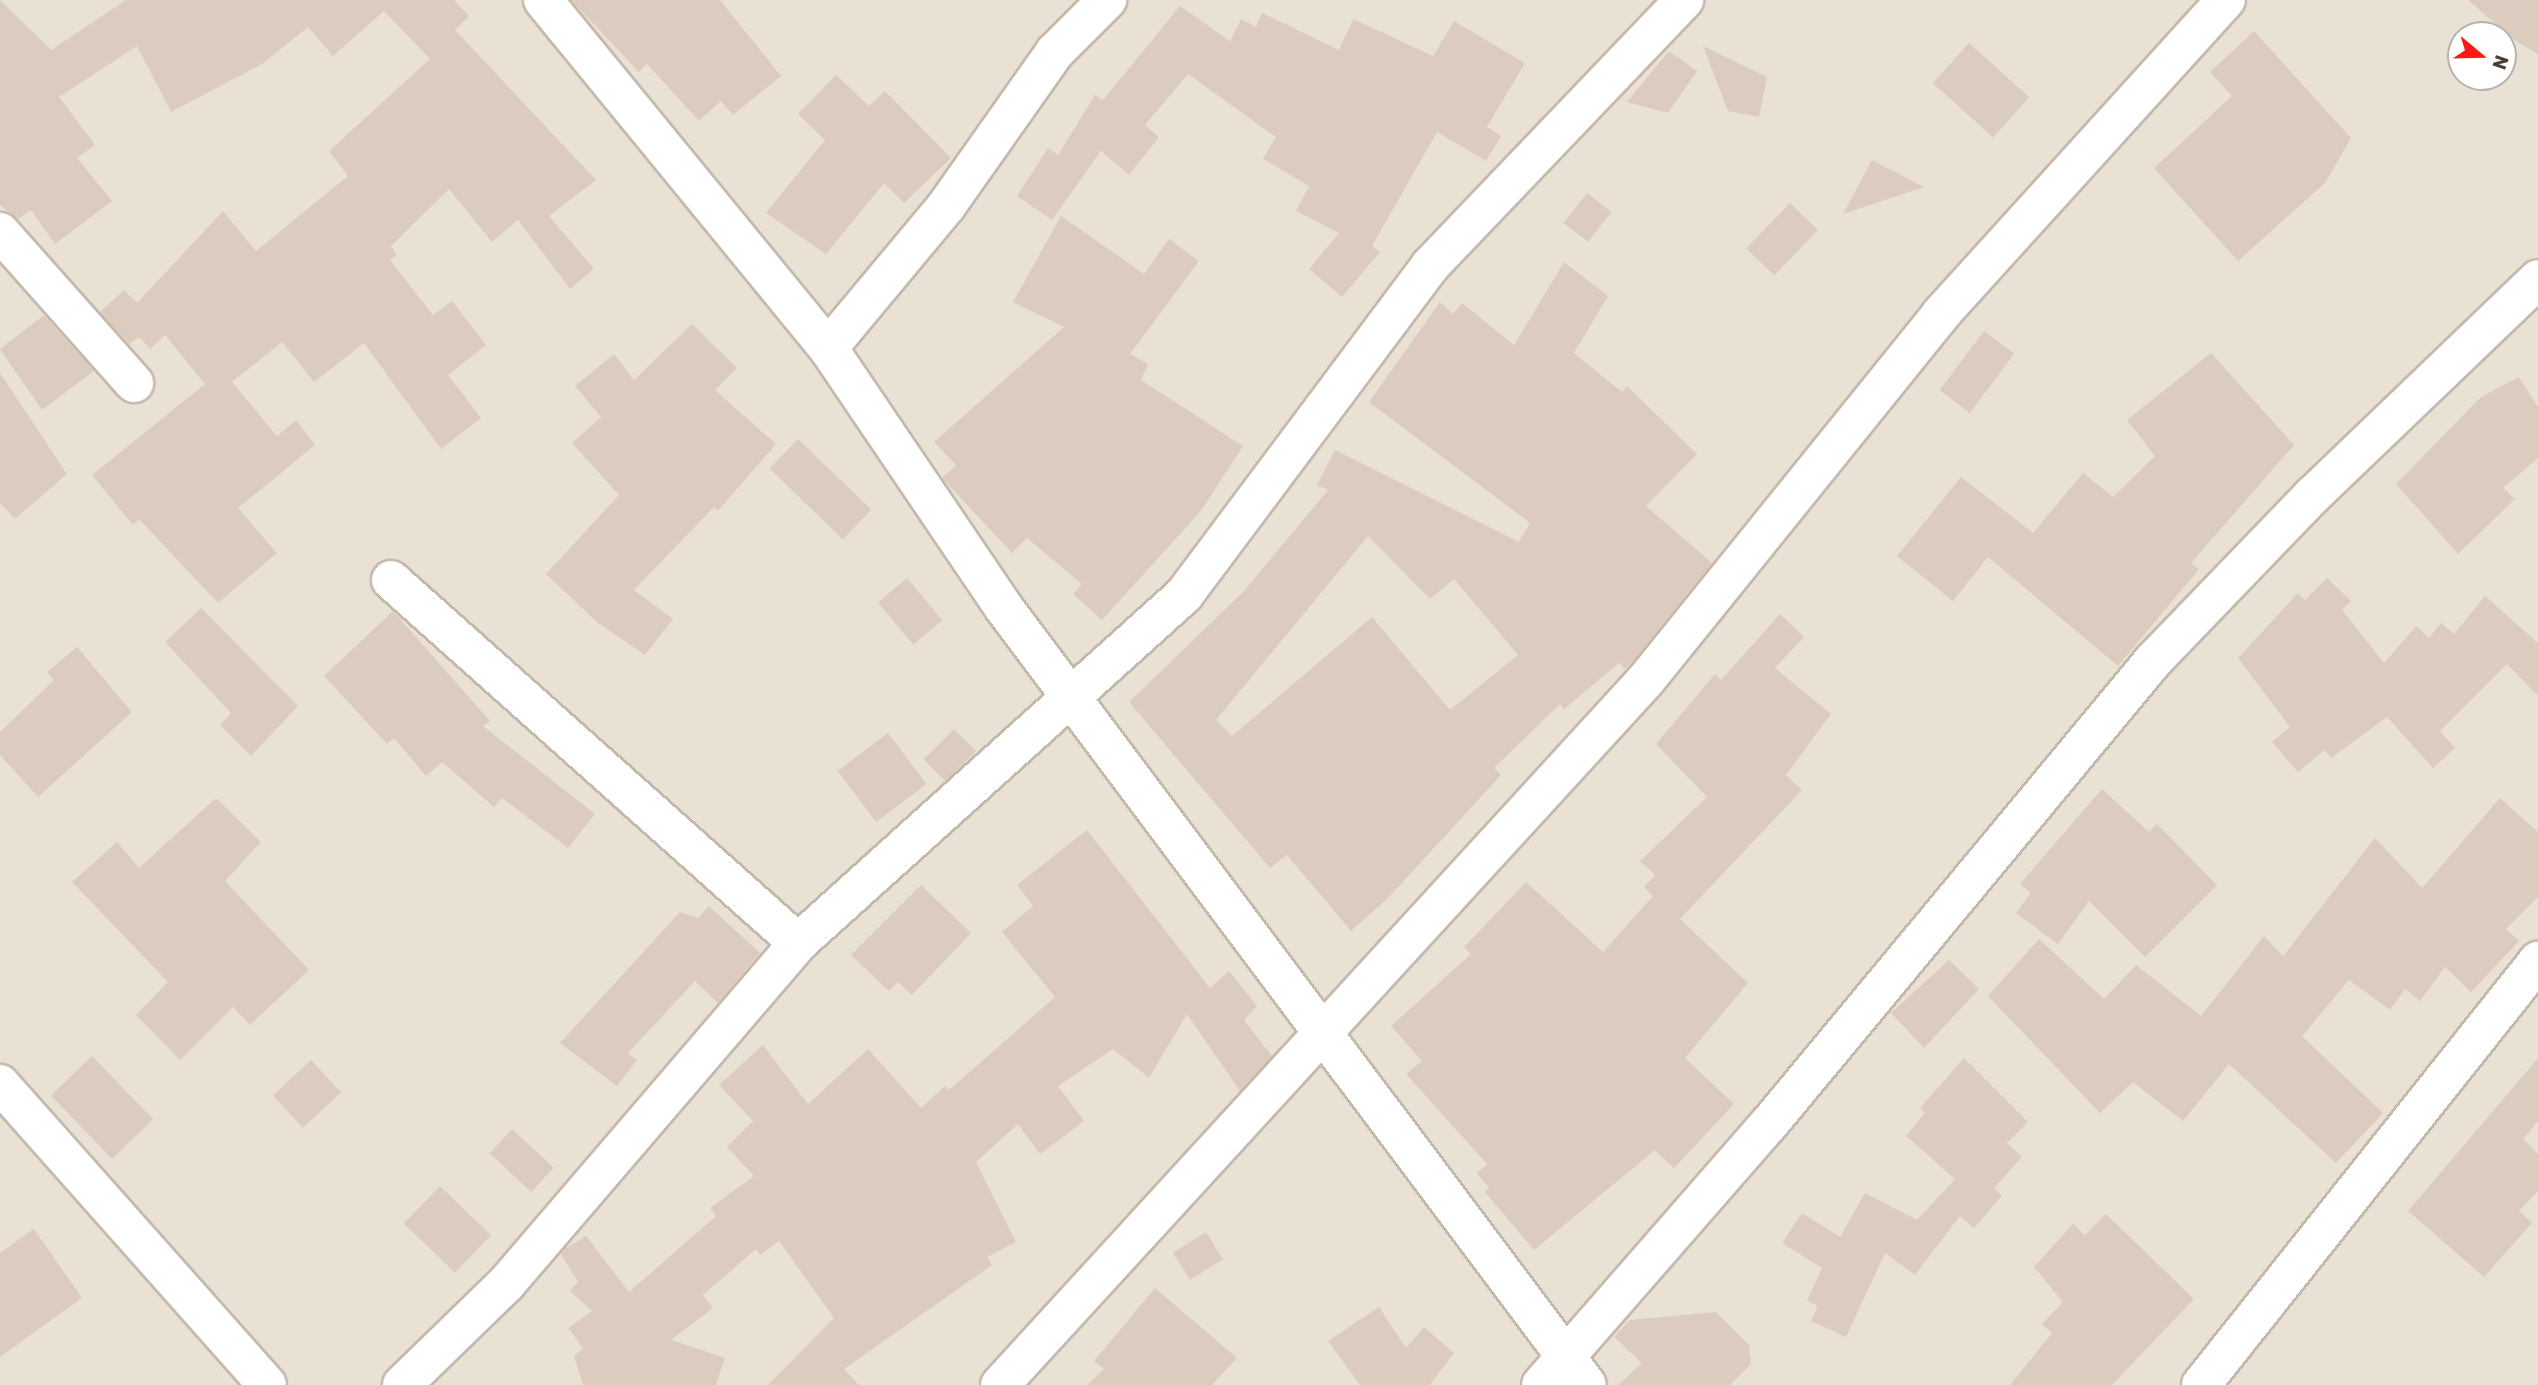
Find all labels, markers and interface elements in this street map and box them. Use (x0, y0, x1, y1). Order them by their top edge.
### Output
north arrow (2447, 21, 2517, 91)
text: N (2487, 52, 2514, 73)

